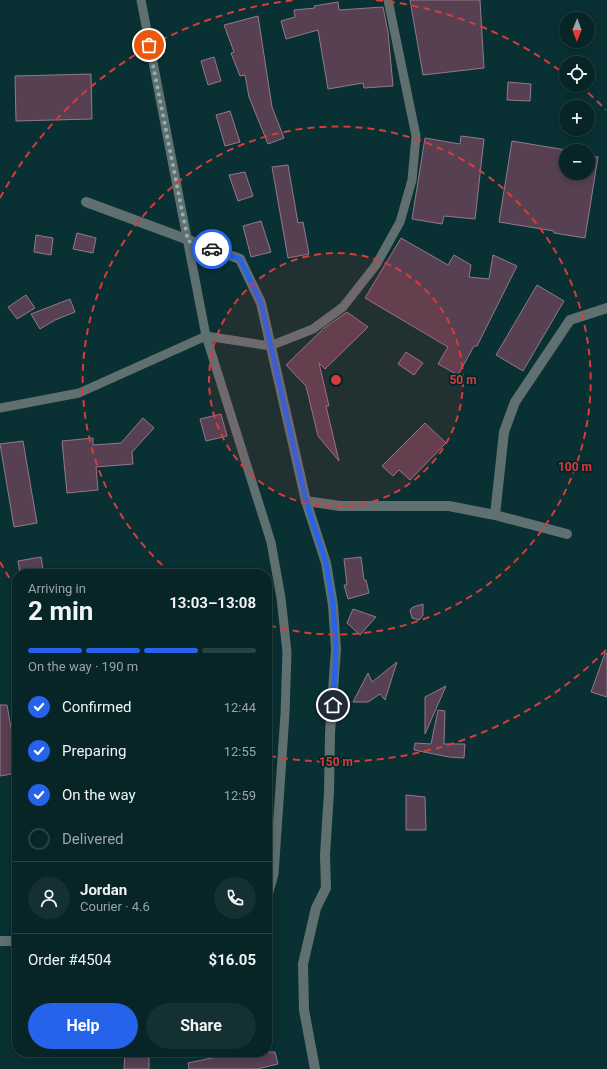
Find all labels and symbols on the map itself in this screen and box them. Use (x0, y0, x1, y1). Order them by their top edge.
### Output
north arrow (559, 12, 595, 48)
pin (132, 28, 166, 62)
courier (192, 229, 232, 269)
centre of rings (329, 373, 343, 387)
text: 50 m (449, 373, 477, 387)
text: 100 m (558, 460, 592, 474)
pin (316, 688, 350, 722)
text: 150 m (319, 755, 353, 769)

